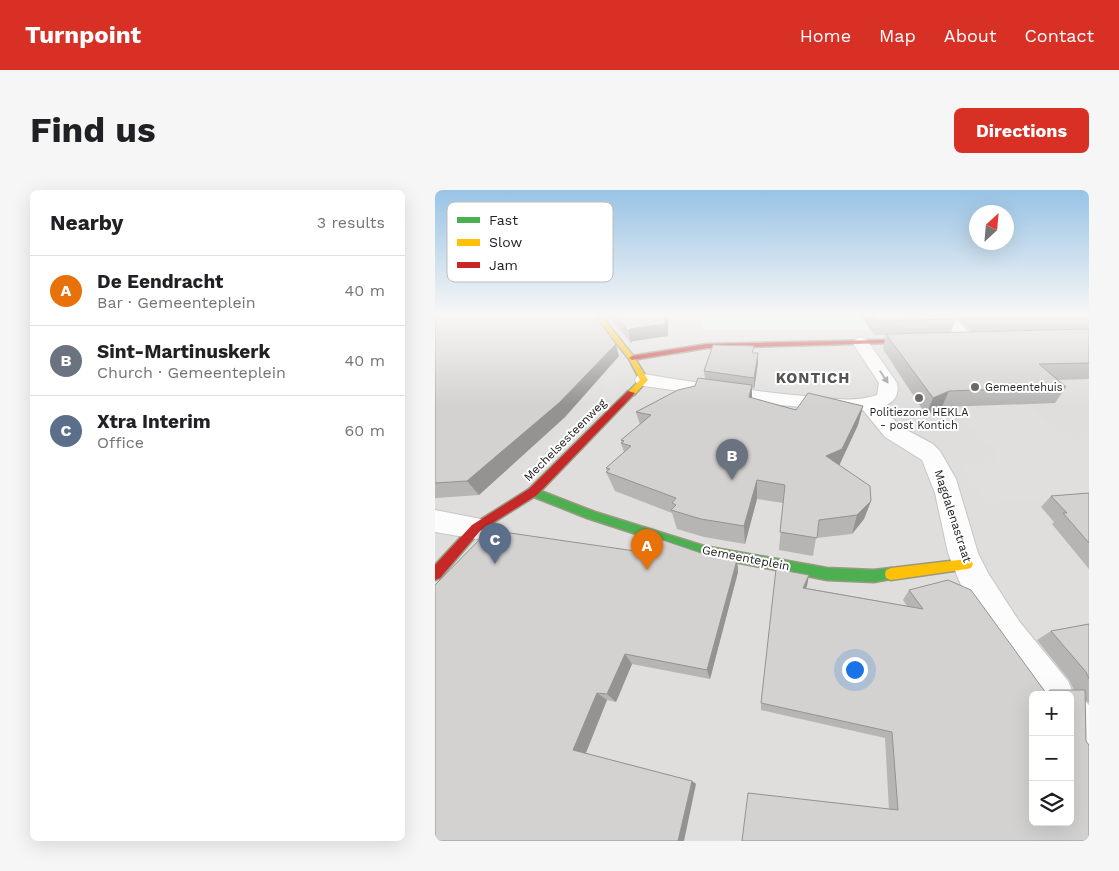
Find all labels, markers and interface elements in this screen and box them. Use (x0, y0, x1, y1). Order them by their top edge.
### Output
text: Turnpoint (25, 21, 141, 49)
text: Home (800, 25, 851, 46)
text: Map (879, 25, 916, 46)
text: About (944, 25, 996, 46)
text: Contact (1024, 25, 1094, 46)
button: Directions (954, 108, 1089, 153)
text: Find us (30, 109, 156, 151)
legend (447, 202, 613, 282)
north arrow (969, 205, 1014, 250)
text: Nearby (50, 210, 123, 235)
text: Fast (489, 212, 518, 228)
text: 3 results (317, 213, 385, 232)
text: Slow (489, 234, 522, 250)
text: Jam (489, 257, 518, 273)
text: De Eendracht (97, 270, 223, 293)
text: A (61, 281, 71, 300)
text: 40 m (345, 281, 385, 300)
text: Bar · Gemeenteplein (97, 293, 256, 312)
text: Sint-Martinuskerk (97, 340, 270, 363)
text: B (61, 351, 71, 370)
text: 40 m (345, 351, 385, 370)
text: Church · Gemeenteplein (97, 363, 286, 382)
district label: KONTICH (776, 369, 850, 387)
one-way arrow (879, 370, 888, 383)
marker: Gemeentehuis (969, 381, 981, 393)
place label: Gemeentehuis (985, 381, 1063, 394)
marker: Politiezone HEKLA - post Kontich (913, 392, 925, 404)
street label: Mechelsesteenweg (521, 395, 610, 484)
place label: Politiezone HEKLA - post Kontich (870, 406, 968, 432)
text: Xtra Interim (97, 410, 211, 433)
text: C (61, 421, 71, 440)
text: 60 m (345, 421, 385, 440)
text: Office (97, 433, 144, 452)
pin: B (716, 439, 748, 480)
street label: Magdalenastraat (931, 468, 975, 564)
pin: C (479, 523, 511, 564)
pin: A (631, 529, 663, 570)
street label: Gemeenteplein (701, 543, 791, 573)
your location (842, 657, 868, 683)
map controls (1029, 691, 1074, 826)
button: + (1029, 691, 1074, 736)
button: − (1029, 736, 1074, 781)
button: layers (1029, 781, 1074, 826)

